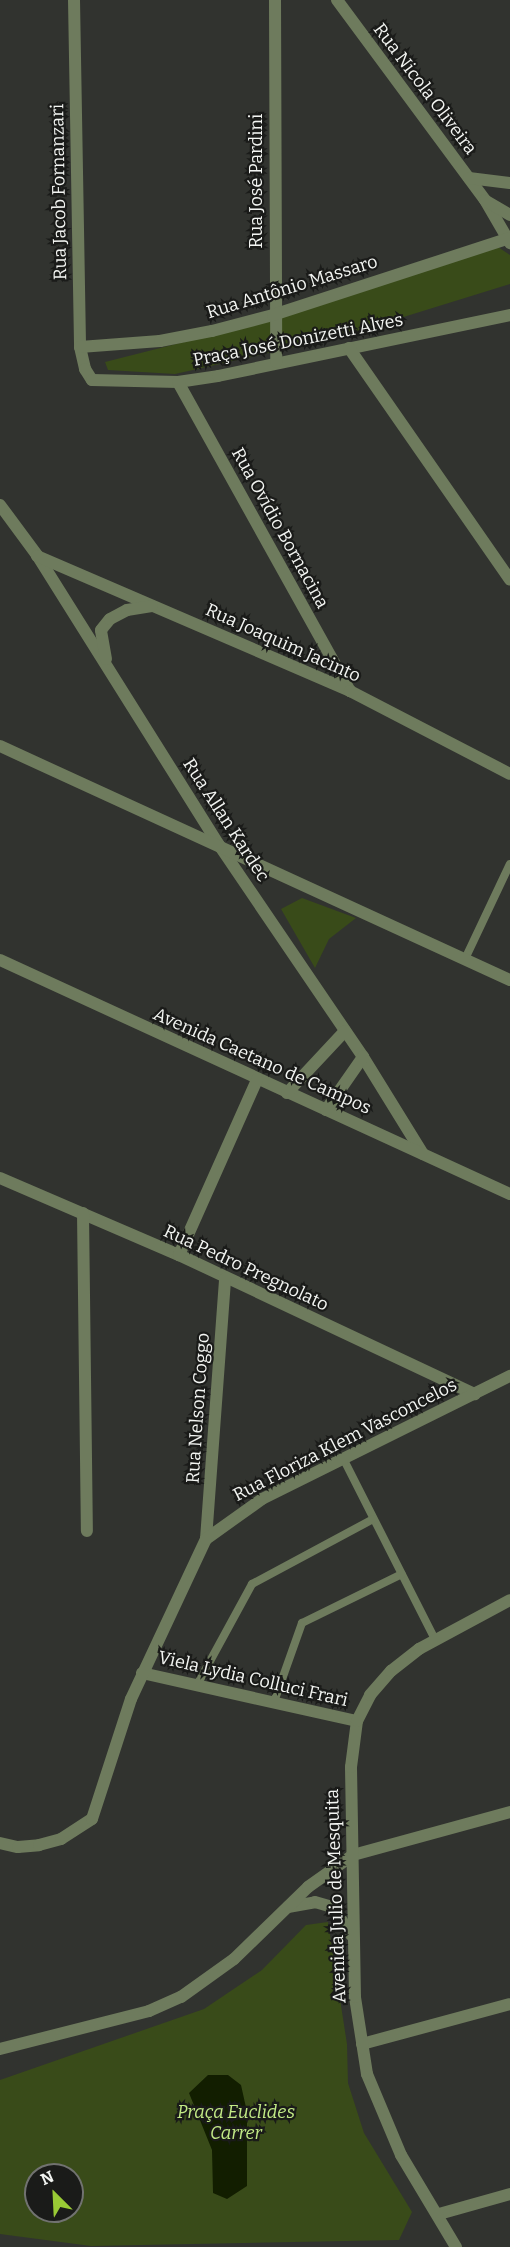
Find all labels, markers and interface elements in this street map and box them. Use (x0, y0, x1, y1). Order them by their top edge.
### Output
street label: Rua Nicola Oliveira (369, 19, 481, 159)
street label: Rua Jacob Fornanzari (47, 104, 71, 280)
street label: Rua José Pardini (245, 114, 267, 248)
street label: Rua Antônio Massaro (204, 251, 380, 323)
street label: Praça José Donizetti Alves (191, 309, 405, 371)
street label: Rua Ovídio Bornacina (227, 444, 333, 612)
street label: Rua Joaquim Jacinto (202, 599, 364, 687)
street label: Rua Allan Kardec (178, 754, 274, 886)
street label: Avenida Caetano de Campos (150, 1003, 374, 1119)
street label: Rua Pedro Pregnolato (160, 1220, 332, 1316)
street label: Rua Nelson Coggo (182, 1332, 214, 1484)
street label: Rua Floriza Klem Vasconcelos (229, 1374, 461, 1506)
street label: Viela Lydia Colluci Frari (156, 1647, 350, 1711)
street label: Avenida Julio de Mesquita (321, 1789, 351, 2003)
park label: Praça Euclides Carrer (177, 2102, 295, 2144)
north arrow (24, 2163, 84, 2223)
text: N (38, 2167, 57, 2189)

